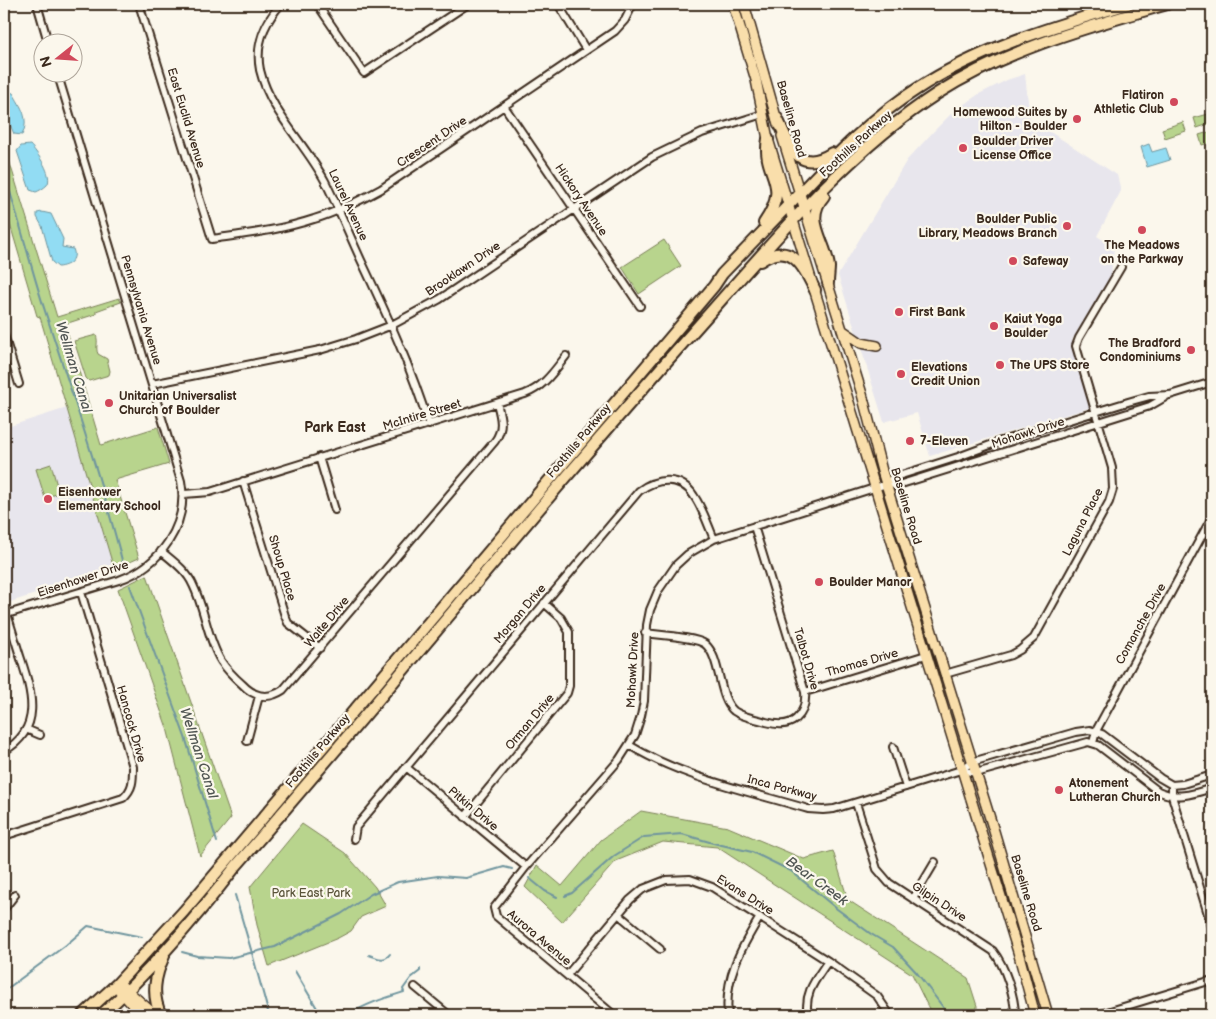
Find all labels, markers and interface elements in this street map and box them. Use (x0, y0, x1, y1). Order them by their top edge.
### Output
north arrow (32, 32, 82, 82)
text: N (36, 54, 56, 69)
street label: East Euclid Avenue (164, 66, 208, 170)
street label: Baseline Road (773, 79, 809, 159)
place label: Flatiron Athletic Club (1093, 88, 1164, 117)
marker: Flatiron Athletic Club (1168, 96, 1180, 108)
place label: Homewood Suites by Hilton - Boulder (953, 105, 1067, 134)
street label: Foothills Parkway (817, 107, 896, 180)
street label: Crescent Drive (394, 113, 470, 171)
marker: Homewood Suites by Hilton - Boulder (1071, 113, 1083, 125)
place label: Boulder Driver License Office (973, 134, 1053, 163)
marker: Boulder Driver License Office (957, 142, 969, 154)
street label: Hickory Avenue (551, 161, 611, 239)
street label: Laurel Avenue (325, 167, 371, 243)
place label: Boulder Public Library, Meadows Branch (918, 212, 1057, 241)
marker: Boulder Public Library, Meadows Branch (1061, 220, 1073, 232)
marker: The Meadows on the Parkway (1136, 224, 1148, 236)
street label: Brooklawn Drive (423, 238, 503, 300)
place label: The Meadows on the Parkway (1101, 238, 1184, 267)
street label: Pennsylvania Avenue (117, 253, 165, 367)
place label: Safeway (1023, 254, 1069, 269)
marker: Safeway (1007, 255, 1019, 267)
place label: First Bank (909, 305, 966, 320)
marker: First Bank (893, 306, 905, 318)
place label: Kaiut Yoga Boulder (1004, 312, 1062, 341)
water label: Wellman Canal (52, 319, 96, 415)
marker: Kaiut Yoga Boulder (988, 320, 1000, 332)
place label: The Bradford Condominiums (1099, 336, 1181, 365)
marker: The Bradford Condominiums (1185, 344, 1197, 356)
place label: The UPS Store (1010, 358, 1090, 373)
marker: The UPS Store (994, 359, 1006, 371)
place label: Elevations Credit Union (911, 360, 980, 389)
marker: Elevations Credit Union (895, 368, 907, 380)
place label: Unitarian Universalist Church of Boulder (119, 389, 236, 418)
street label: McIntire Street (381, 396, 463, 434)
marker: Unitarian Universalist Church of Boulder (103, 397, 115, 409)
street label: Foothills Parkway (544, 400, 615, 481)
street label: Mohawk Drive (990, 414, 1066, 452)
district label: Park East (304, 419, 366, 436)
place label: 7-Eleven (920, 434, 969, 449)
marker: 7-Eleven (904, 435, 916, 447)
street label: Baseline Road (887, 466, 925, 546)
place label: Eisenhower Elementary School (58, 485, 161, 514)
street label: Laguna Place (1059, 486, 1107, 558)
marker: Eisenhower Elementary School (42, 493, 54, 505)
street label: Shoup Place (265, 533, 299, 603)
street label: Eisenhower Drive (36, 557, 130, 601)
place label: Boulder Manor (829, 575, 912, 590)
marker: Boulder Manor (813, 576, 825, 588)
street label: Morgan Drive (491, 581, 549, 647)
street label: Comanche Drive (1113, 581, 1169, 667)
street label: Waite Drive (301, 594, 353, 650)
street label: Talbot Drive (790, 626, 822, 692)
street label: Mohawk Drive (624, 632, 642, 708)
street label: Thomas Drive (824, 646, 900, 680)
street label: Hancock Drive (113, 684, 149, 764)
street label: Orman Drive (502, 691, 558, 753)
water label: Wellman Canal (176, 705, 222, 801)
street label: Foothills Parkway (283, 710, 354, 791)
street label: Inca Parkway (746, 772, 819, 805)
place label: Atonement Lutheran Church (1068, 776, 1161, 805)
street label: Pitkin Drive (445, 784, 501, 834)
marker: Atonement Lutheran Church (1053, 784, 1065, 796)
water label: Bear Creek (783, 853, 852, 910)
street label: Baseline Road (1007, 853, 1045, 933)
street label: Evans Drive (714, 872, 776, 918)
street label: Gilpin Drive (909, 879, 969, 925)
park label: Park East Park (272, 886, 351, 901)
street label: Aurora Avenue (504, 907, 574, 969)

